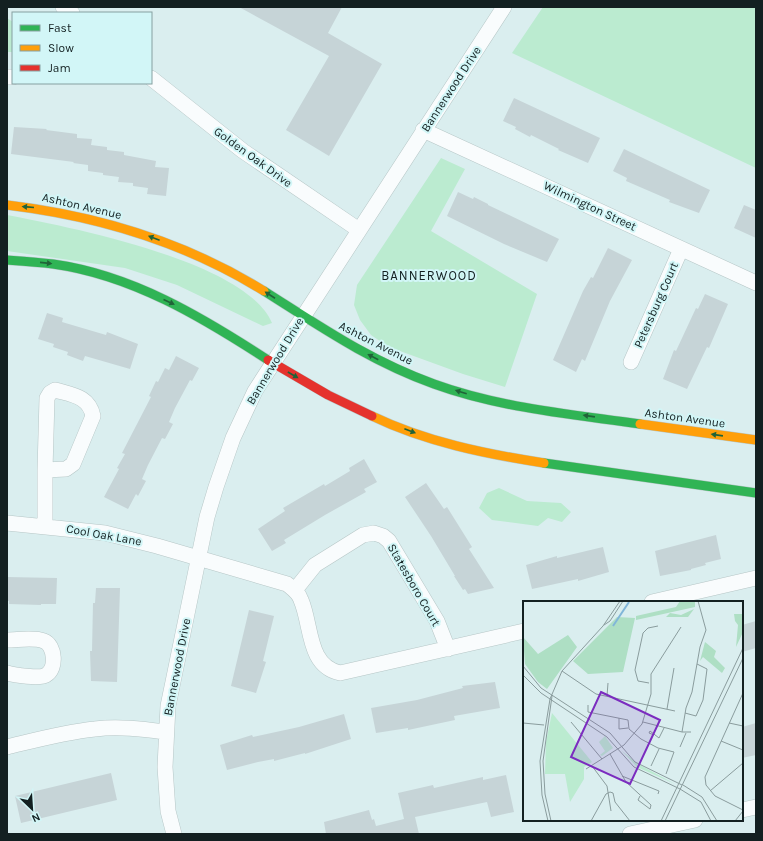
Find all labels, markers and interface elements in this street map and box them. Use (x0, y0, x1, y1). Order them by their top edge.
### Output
legend (12, 12, 152, 84)
text: Fast (48, 21, 72, 35)
text: Slow (48, 41, 74, 55)
street label: Bannerwood Drive (418, 44, 484, 134)
text: Jam (48, 61, 71, 75)
street label: Golden Oak Drive (211, 124, 295, 190)
street label: Wilmington Street (541, 178, 639, 234)
street label: Ashton Avenue (41, 190, 123, 222)
one-way arrow (22, 204, 34, 211)
one-way arrow (147, 234, 159, 240)
one-way arrow (40, 260, 52, 267)
street label: Petersburg Court (631, 260, 681, 350)
district label: BANNERWOOD (381, 268, 477, 283)
one-way arrow (265, 291, 275, 299)
one-way arrow (164, 299, 175, 305)
street label: Bannerwood Drive (244, 315, 306, 407)
street label: Ashton Avenue (337, 318, 415, 368)
one-way arrow (368, 354, 379, 361)
one-way arrow (287, 371, 299, 378)
one-way arrow (455, 389, 467, 395)
street label: Ashton Avenue (644, 405, 726, 431)
one-way arrow (583, 413, 595, 419)
one-way arrow (405, 429, 417, 435)
one-way arrow (711, 432, 723, 438)
street label: Cool Oak Lane (65, 521, 143, 549)
street label: Statesboro Court (385, 541, 444, 629)
inset map (523, 601, 743, 821)
street label: Bannerwood Drive (161, 617, 193, 717)
north arrow (12, 789, 52, 829)
text: N (30, 810, 42, 825)

